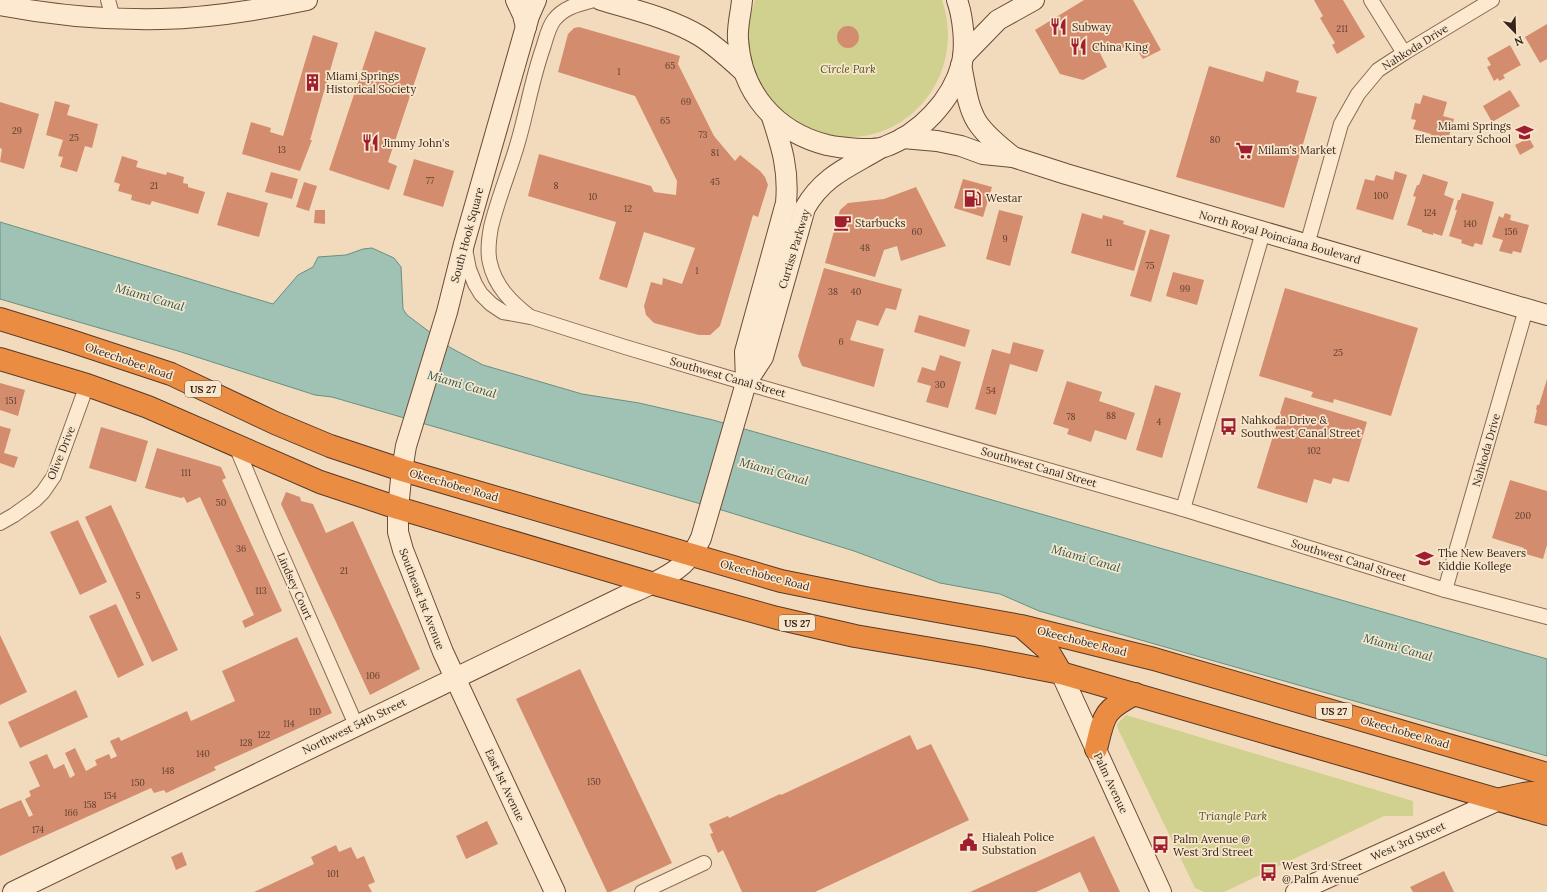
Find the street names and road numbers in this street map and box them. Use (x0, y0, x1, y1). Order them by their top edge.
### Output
street label: Nahkoda Drive (1379, 21, 1451, 73)
street label: South Hook Square (447, 186, 487, 284)
street label: Curtiss Parkway (775, 207, 813, 290)
street label: North Royal Poinciana Boulevard (1198, 207, 1363, 267)
street label: Okeechobee Road (83, 339, 175, 383)
street label: Southwest Canal Street (669, 354, 788, 400)
road number: US 27 (185, 381, 221, 397)
street label: Nahkoda Drive (1469, 412, 1503, 488)
street label: Olive Drive (44, 424, 78, 482)
street label: Southwest Canal Street (980, 444, 1099, 490)
street label: Okeechobee Road (408, 466, 501, 505)
street label: Southwest Canal Street (1290, 536, 1409, 584)
street label: Southeast 1st Avenue (396, 546, 448, 652)
street label: Lindsey Court (274, 550, 316, 622)
street label: Okeechobee Road (719, 556, 812, 594)
road number: US 27 (779, 615, 815, 631)
street label: Okeechobee Road (1036, 623, 1129, 659)
street label: Northwest 54th Street (300, 694, 409, 757)
road number: US 27 (1316, 703, 1352, 719)
street label: Okeechobee Road (1359, 713, 1452, 752)
street label: East 1st Avenue (482, 747, 528, 823)
street label: Palm Avenue (1091, 750, 1131, 816)
street label: West 3rd Street (1369, 818, 1448, 864)

